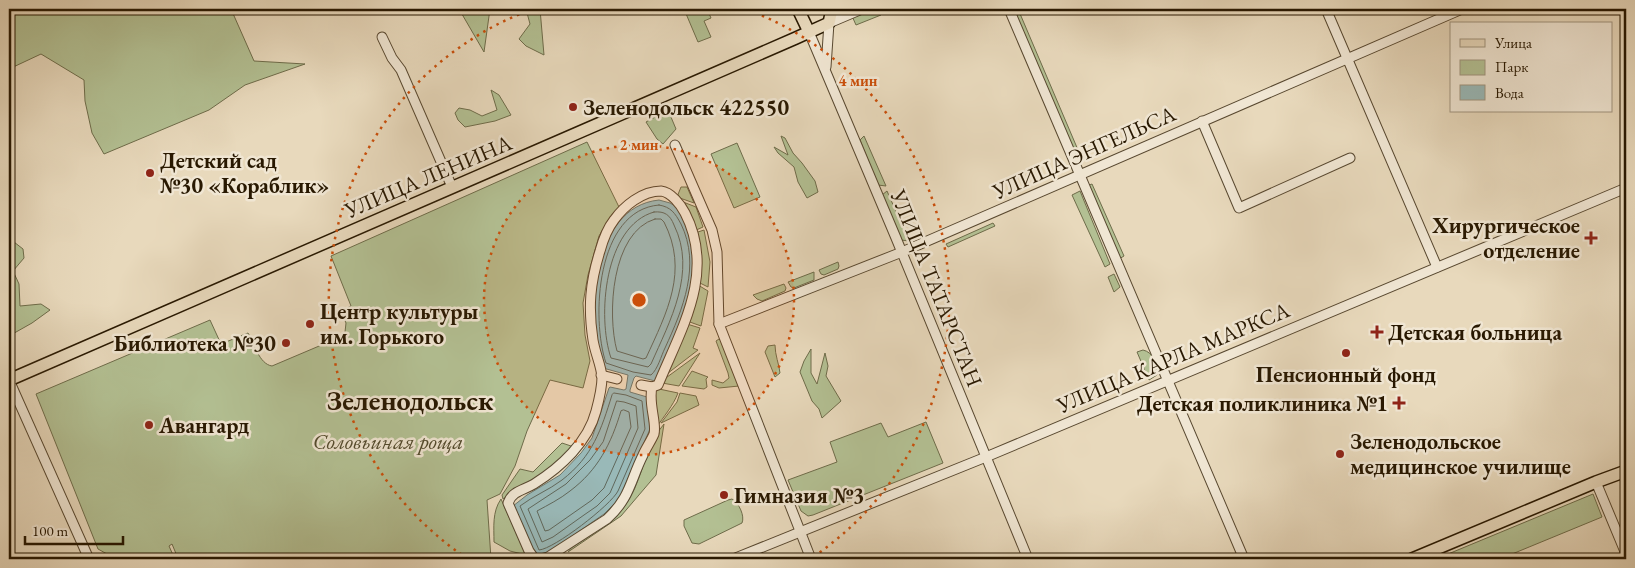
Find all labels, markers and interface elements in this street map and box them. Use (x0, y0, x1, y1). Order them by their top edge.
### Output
legend (1450, 22, 1612, 112)
text: Улица (1494, 33, 1532, 52)
text: Парк (1495, 57, 1528, 76)
text: 4 мин (838, 71, 878, 90)
text: Вода (1495, 83, 1524, 102)
place label: Зеленодольск 422550 (583, 93, 789, 122)
street label: УЛИЦА ЭНГЕЛЬСА (987, 99, 1181, 206)
marker: Зеленодольск 422550 (567, 101, 579, 113)
street label: УЛИЦА ЛЕНИНА (339, 128, 517, 225)
text: 2 мин (619, 135, 659, 154)
place label: Детский сад №30 «Кораблик» (160, 146, 329, 200)
marker: Детский сад №30 «Кораблик» (144, 167, 156, 179)
street label: УЛИЦА ТАТАРСТАН (883, 184, 989, 391)
place label: Хирургическое отделение (1431, 211, 1580, 265)
marker: Хирургическое отделение (1584, 231, 1598, 245)
centre of rings (630, 291, 648, 309)
street label: УЛИЦА КАРЛА МАРКСА (1052, 295, 1295, 420)
place label: Центр культуры им. Горького (320, 297, 478, 351)
marker: Центр культуры им. Горького (304, 318, 316, 330)
place label: Детская больница (1388, 318, 1562, 347)
marker: Детская больница (1370, 325, 1384, 339)
place label: Библиотека №30 (114, 329, 276, 358)
marker: Библиотека №30 (280, 337, 292, 349)
marker: Пенсионный фонд (1340, 347, 1352, 359)
place label: Пенсионный фонд (1256, 360, 1437, 389)
district label: Зеленодольск (327, 382, 494, 418)
place label: Детская поликлиника №1 (1137, 389, 1388, 418)
marker: Детская поликлиника №1 (1392, 396, 1406, 410)
place label: Авангард (158, 411, 250, 440)
marker: Авангард (143, 419, 155, 431)
park label: Соловьиная роща (313, 427, 463, 456)
place label: Зеленодольское медицинское училище (1350, 427, 1571, 481)
marker: Зеленодольское медицинское училище (1334, 448, 1346, 460)
place label: Гимназия №3 (734, 481, 864, 510)
marker: Гимназия №3 (718, 489, 730, 501)
scale bar (25, 513, 122, 545)
text: 100 m (32, 521, 69, 540)

